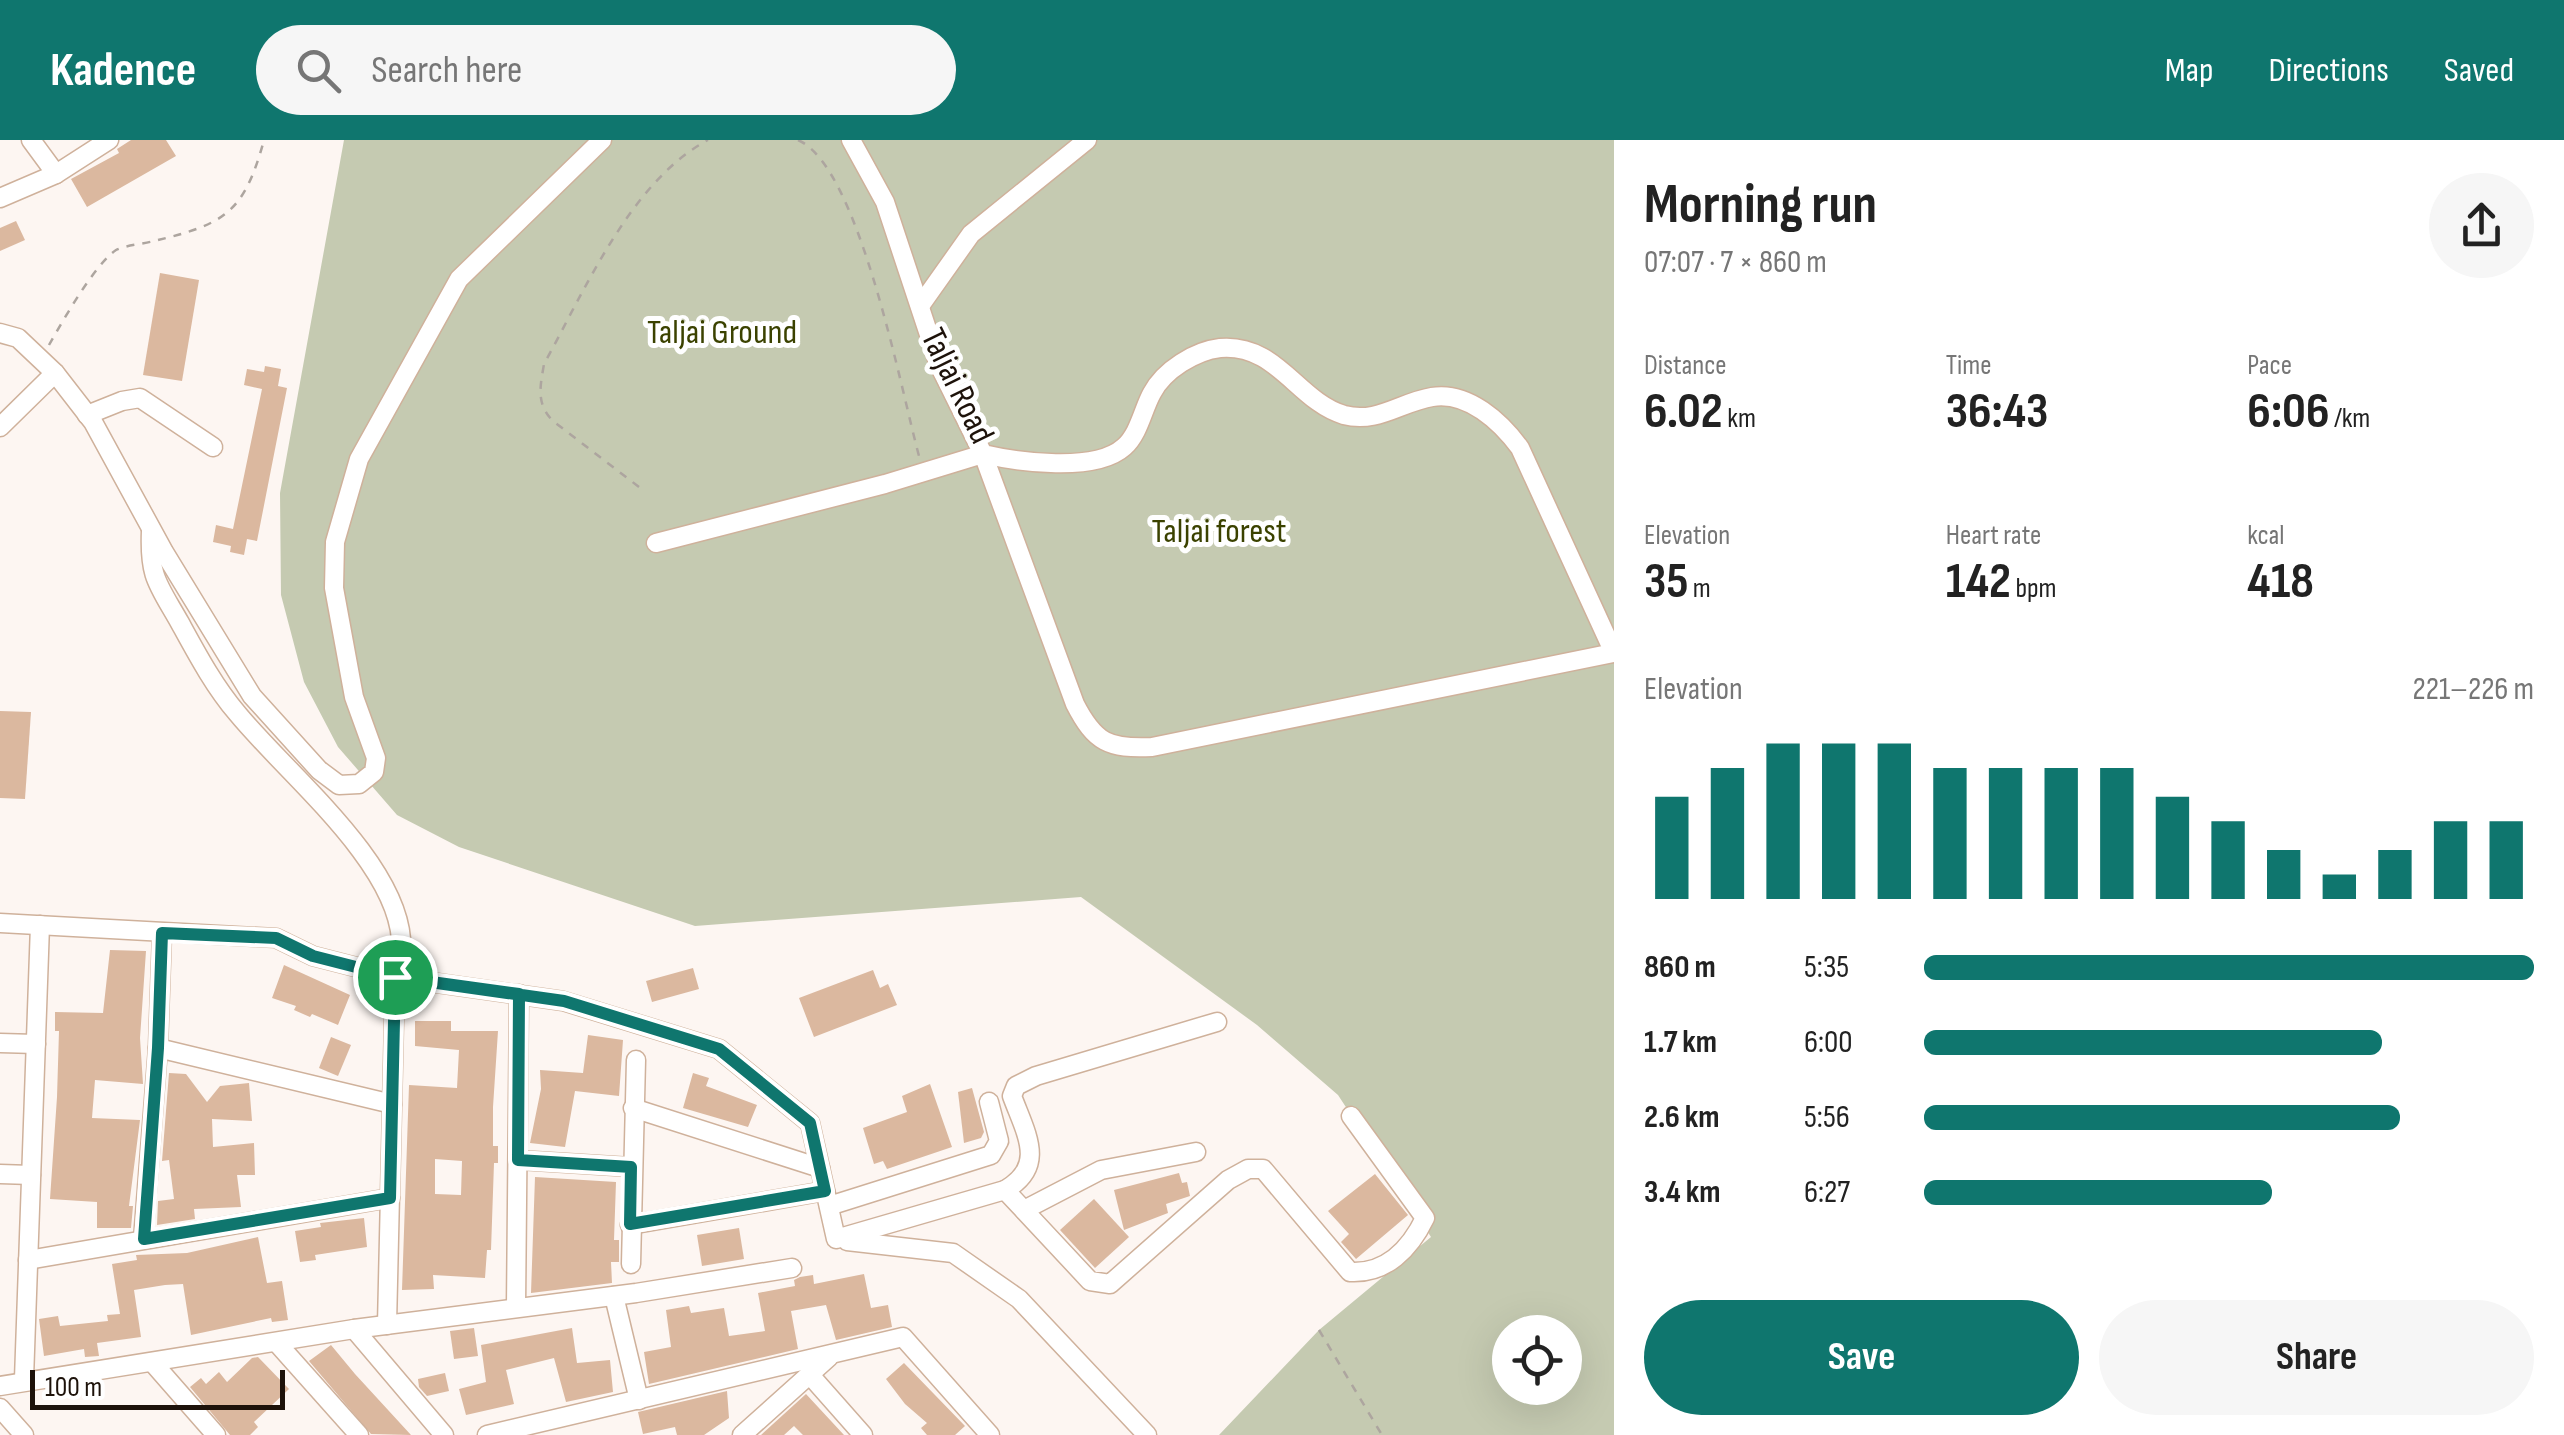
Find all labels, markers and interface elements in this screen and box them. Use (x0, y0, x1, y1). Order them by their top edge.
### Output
search box (256, 25, 956, 115)
text: Kadence (50, 42, 196, 99)
icon: search (291, 43, 346, 98)
text: Search here (371, 48, 522, 93)
text: Map (2165, 49, 2214, 92)
text: Directions (2269, 49, 2389, 92)
text: Saved (2444, 49, 2514, 92)
text: Morning run (1644, 172, 1877, 239)
button: share (2429, 173, 2534, 278)
text: 07:07 · 7 × 860 m (1644, 243, 1827, 282)
park label: Taljai Ground (647, 311, 797, 354)
street label: Taljai Road (911, 321, 1003, 451)
text: Distance (1644, 349, 1727, 382)
text: Time (1946, 349, 1991, 382)
text: Pace (2247, 349, 2292, 382)
text: 6.02 (1644, 382, 1723, 442)
text: 36:43 (1946, 382, 2048, 442)
text: 6:06 (2247, 382, 2329, 442)
text: km (1723, 402, 1756, 435)
text: /km (2329, 402, 2370, 435)
park label: Taljai forest (1151, 510, 1287, 553)
text: Elevation (1644, 519, 1730, 552)
text: Heart rate (1946, 519, 2041, 552)
text: kcal (2247, 519, 2284, 552)
text: 35 (1644, 552, 1688, 612)
text: 142 (1946, 552, 2011, 612)
text: 418 (2247, 552, 2314, 612)
text: m (1688, 572, 1711, 605)
text: bpm (2011, 572, 2057, 605)
text: Elevation (1644, 670, 1743, 709)
text: 221–226 m (2412, 670, 2534, 709)
pin (353, 935, 438, 1020)
text: 860 m (1644, 948, 1716, 987)
text: 5:35 (1804, 948, 1849, 987)
icon: arrive (368, 950, 423, 1005)
text: 1.7 km (1644, 1023, 1717, 1062)
text: 6:00 (1804, 1023, 1853, 1062)
text: 2.6 km (1644, 1098, 1719, 1137)
text: 5:56 (1804, 1098, 1850, 1137)
text: 3.4 km (1644, 1173, 1720, 1212)
text: 6:27 (1804, 1173, 1850, 1212)
button: Save (1644, 1300, 2079, 1415)
button: Share (2099, 1300, 2534, 1415)
map controls (1492, 1315, 1582, 1405)
button: locate (1492, 1315, 1582, 1405)
scale bar (30, 1365, 285, 1410)
text: 100 m (45, 1371, 102, 1404)

